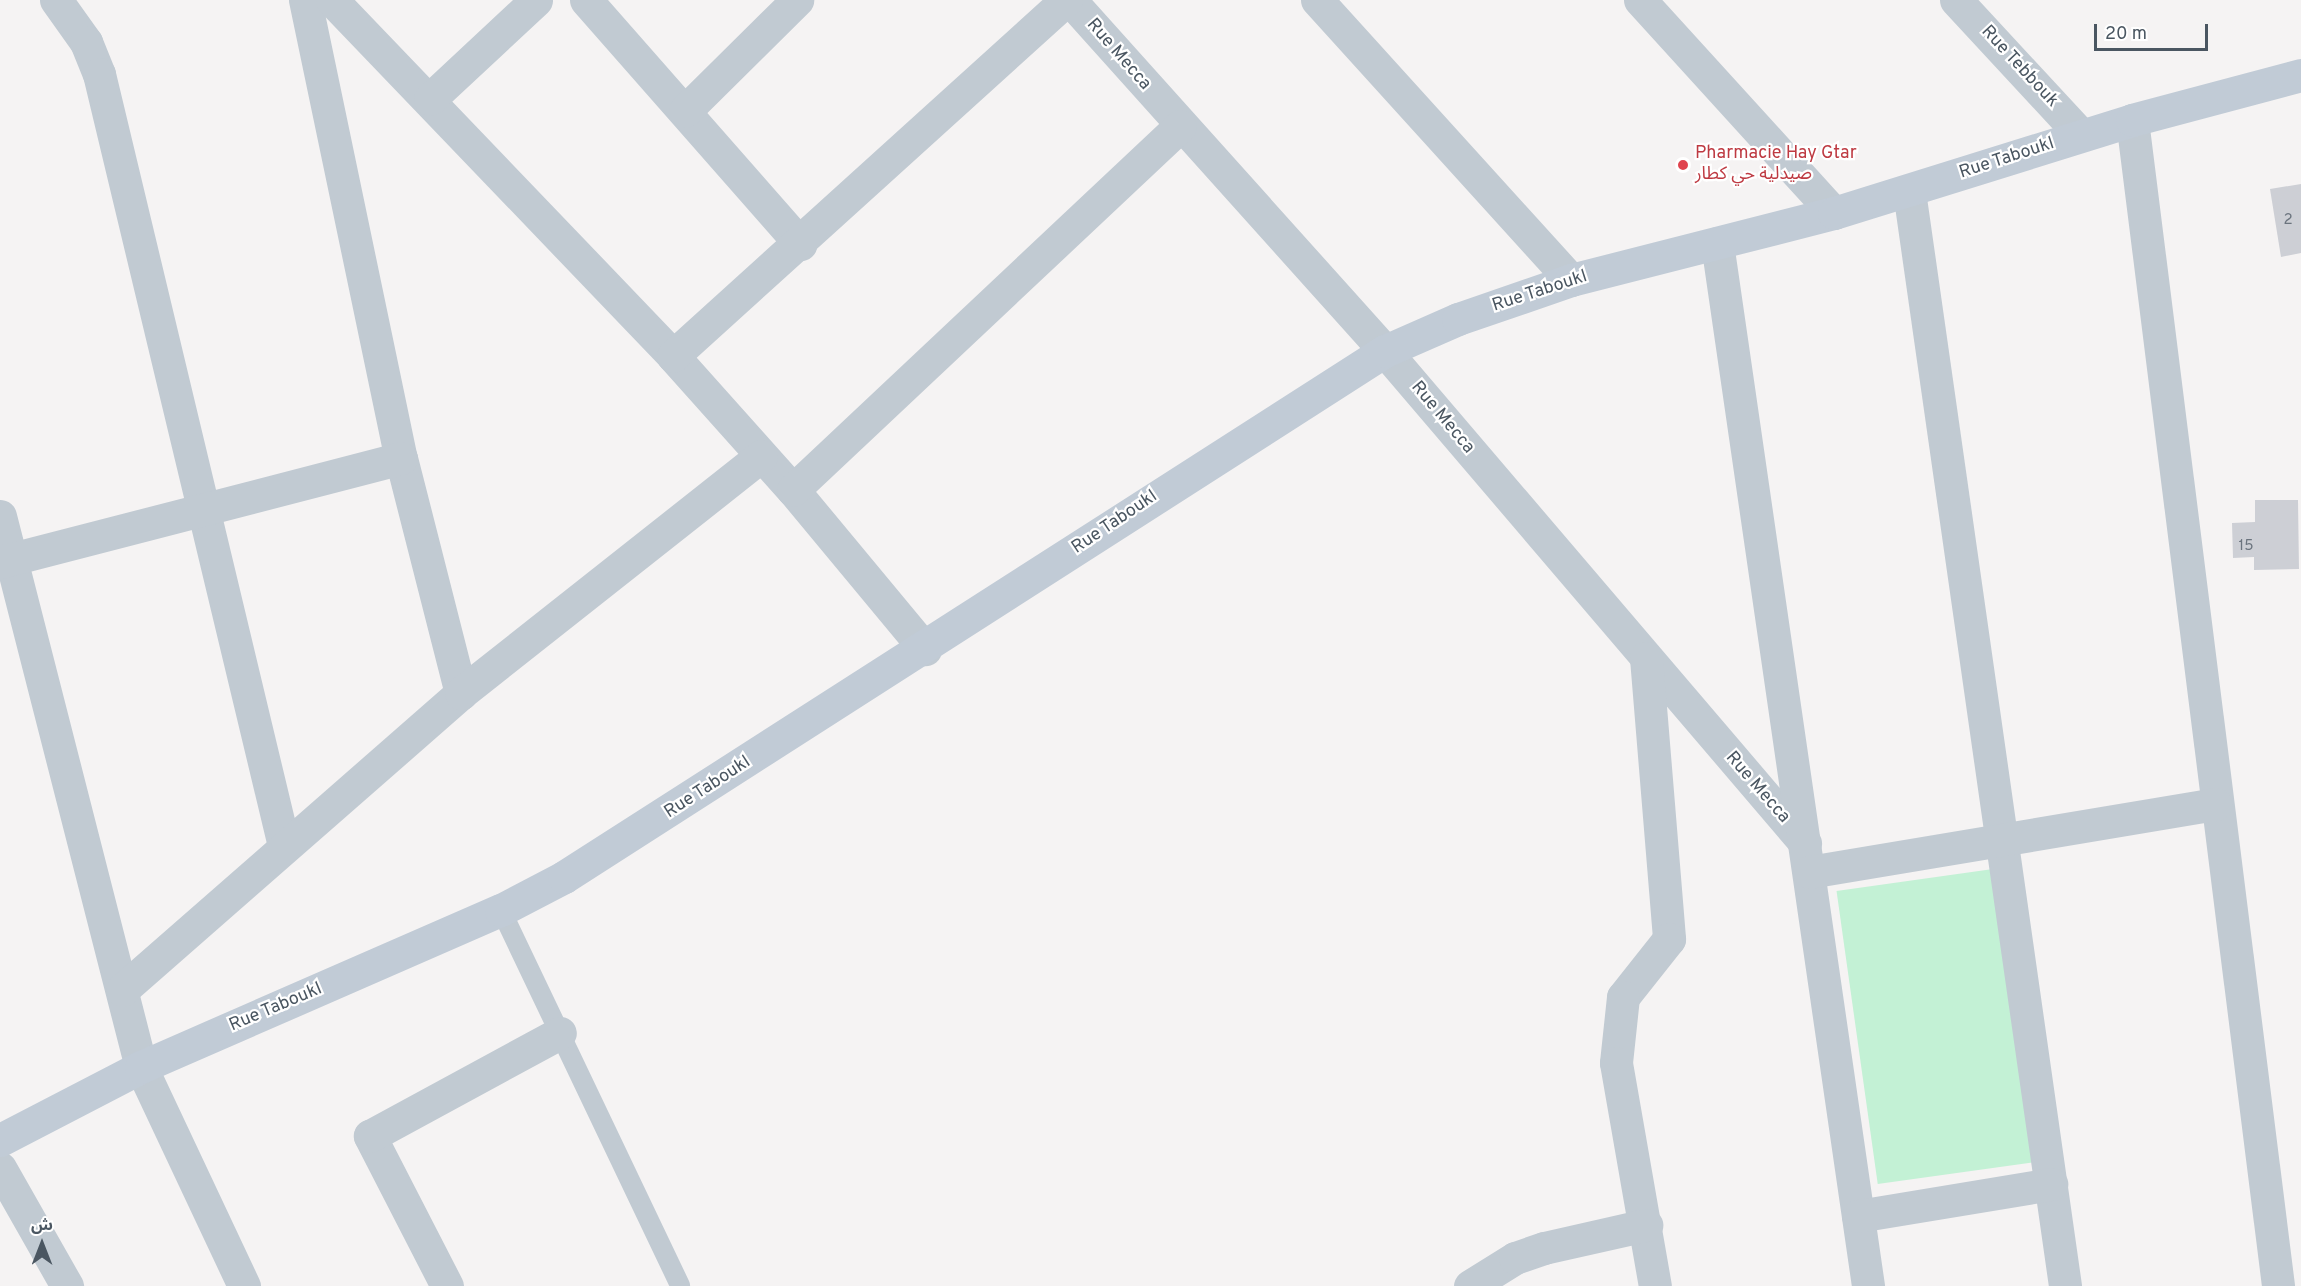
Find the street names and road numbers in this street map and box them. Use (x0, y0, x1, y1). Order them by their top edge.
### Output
street label: Rue Mecca (1081, 15, 1155, 95)
street label: Rue Tebbouk (1975, 21, 2063, 113)
street label: Rue Taboukl (1956, 133, 2058, 185)
street label: Rue Taboukl (1489, 266, 1591, 318)
street label: Rue Mecca (1406, 378, 1478, 458)
street label: Rue Taboukl (1068, 486, 1162, 560)
street label: Rue Mecca (1720, 748, 1794, 828)
street label: Rue Taboukl (660, 752, 756, 824)
street label: Rue Taboukl (226, 979, 326, 1037)

